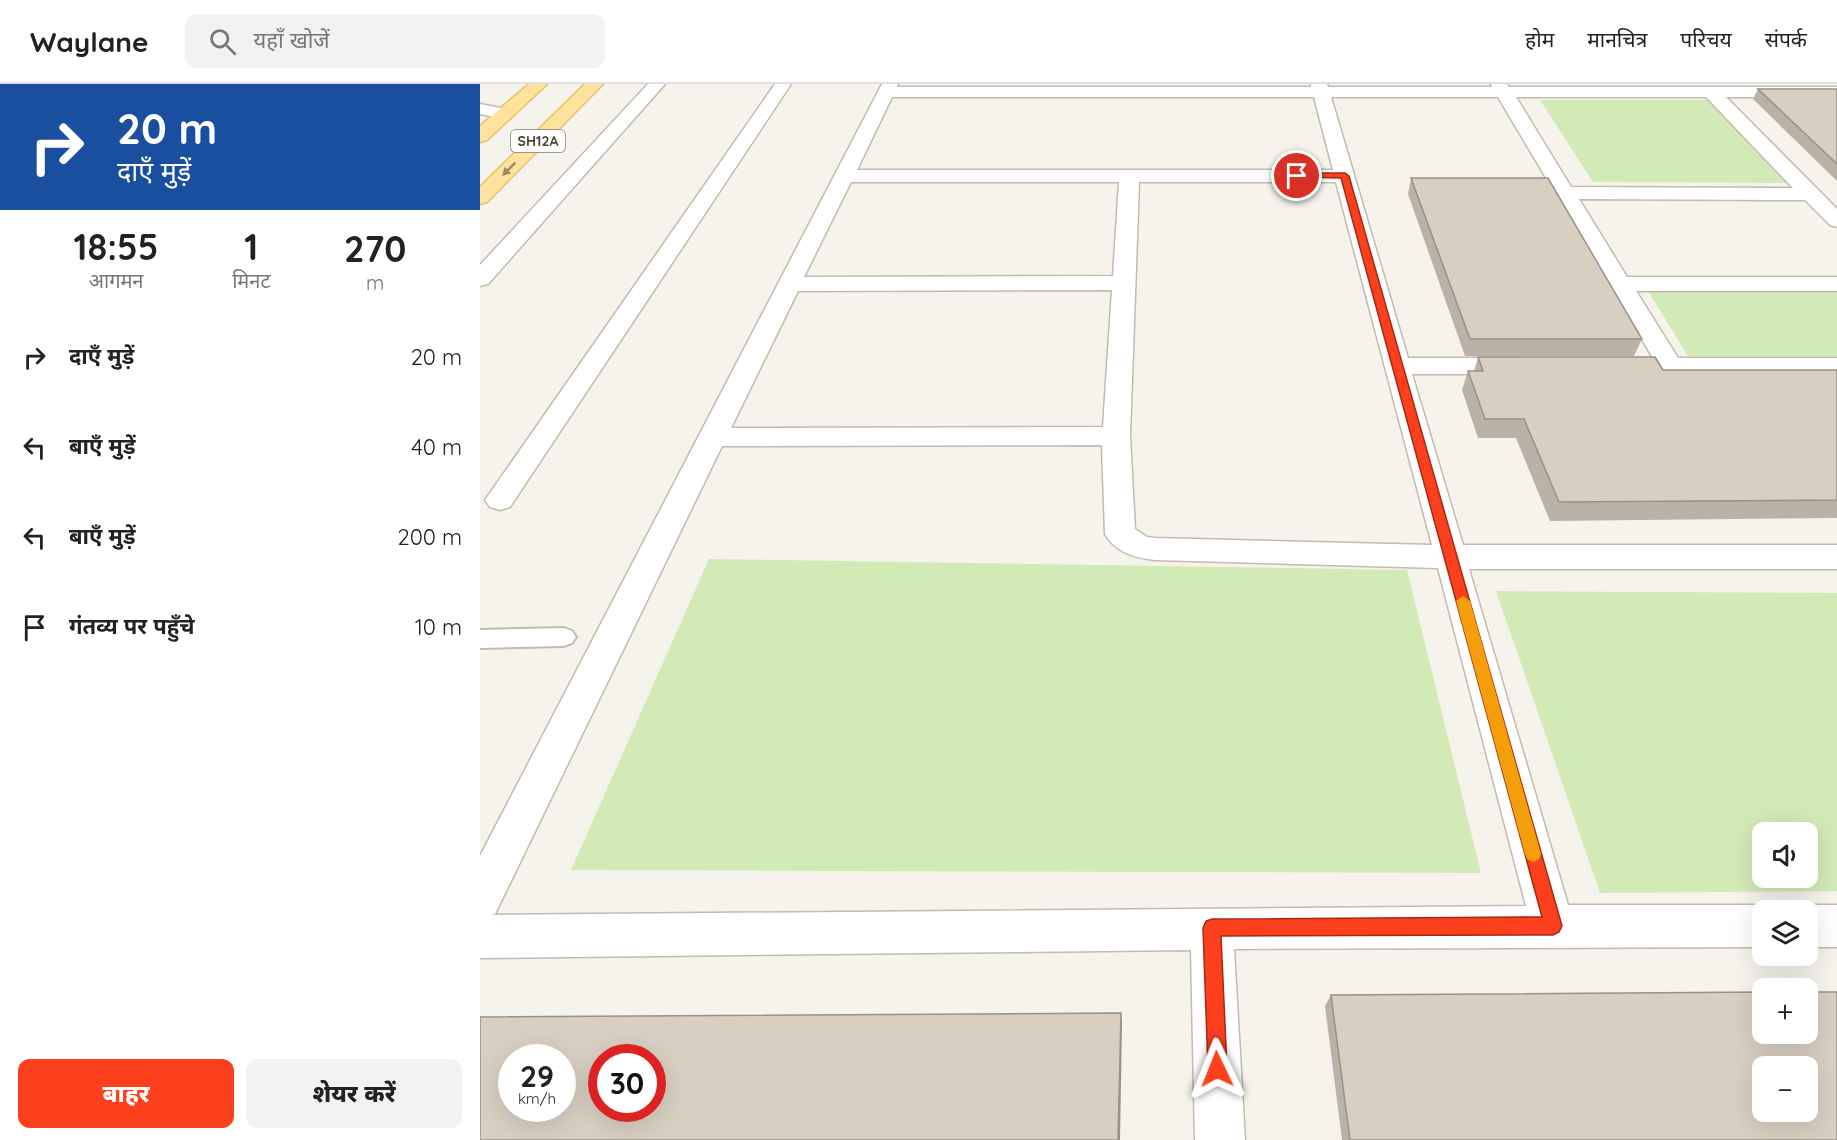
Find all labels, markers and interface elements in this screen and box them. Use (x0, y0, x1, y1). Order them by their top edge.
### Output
search box (185, 14, 605, 68)
text: Waylane (30, 24, 149, 59)
icon: search (206, 25, 239, 58)
text: यहाँ खोजें (254, 26, 330, 54)
text: होम (1525, 26, 1554, 52)
text: मानचित्र (1587, 26, 1647, 52)
text: परिचय (1680, 26, 1732, 52)
text: संपर्क (1765, 26, 1807, 52)
text: 20 m (117, 102, 217, 155)
icon: right (18, 108, 96, 186)
road number: SH12A (511, 130, 565, 152)
pin (1271, 150, 1322, 201)
text: दाएँ मुड़ें (117, 154, 191, 188)
icon: arrive (1280, 159, 1313, 192)
one-way arrow (502, 162, 516, 176)
text: 18:55 (74, 224, 159, 269)
text: 1 (244, 224, 258, 269)
text: 270 (344, 226, 406, 271)
text: आगमन (89, 268, 143, 293)
text: मिनट (232, 268, 271, 293)
text: m (366, 270, 384, 295)
icon: right (18, 341, 51, 374)
text: दाएँ मुड़ें (69, 342, 134, 370)
text: 20 m (411, 343, 462, 371)
icon: left (18, 431, 51, 464)
text: बाएँ मुड़ें (69, 432, 135, 460)
text: 40 m (411, 433, 462, 461)
icon: left (18, 521, 51, 554)
text: बाएँ मुड़ें (69, 522, 135, 550)
text: 200 m (398, 523, 462, 551)
icon: arrive (18, 611, 51, 644)
text: गंतव्य पर पहुँचे (69, 612, 194, 640)
text: 10 m (415, 613, 462, 641)
map controls (1752, 822, 1818, 1122)
button: sound (1752, 822, 1818, 888)
button: layers (1752, 900, 1818, 966)
button: + (1752, 978, 1818, 1044)
position arrow (1185, 1037, 1249, 1101)
speed limit sign: 30 (588, 1044, 666, 1122)
button: − (1752, 1056, 1818, 1122)
text: 29 (520, 1057, 554, 1095)
button: बाहर (18, 1059, 234, 1128)
button: शेयर करें (246, 1059, 462, 1128)
text: km/h (518, 1089, 556, 1108)

